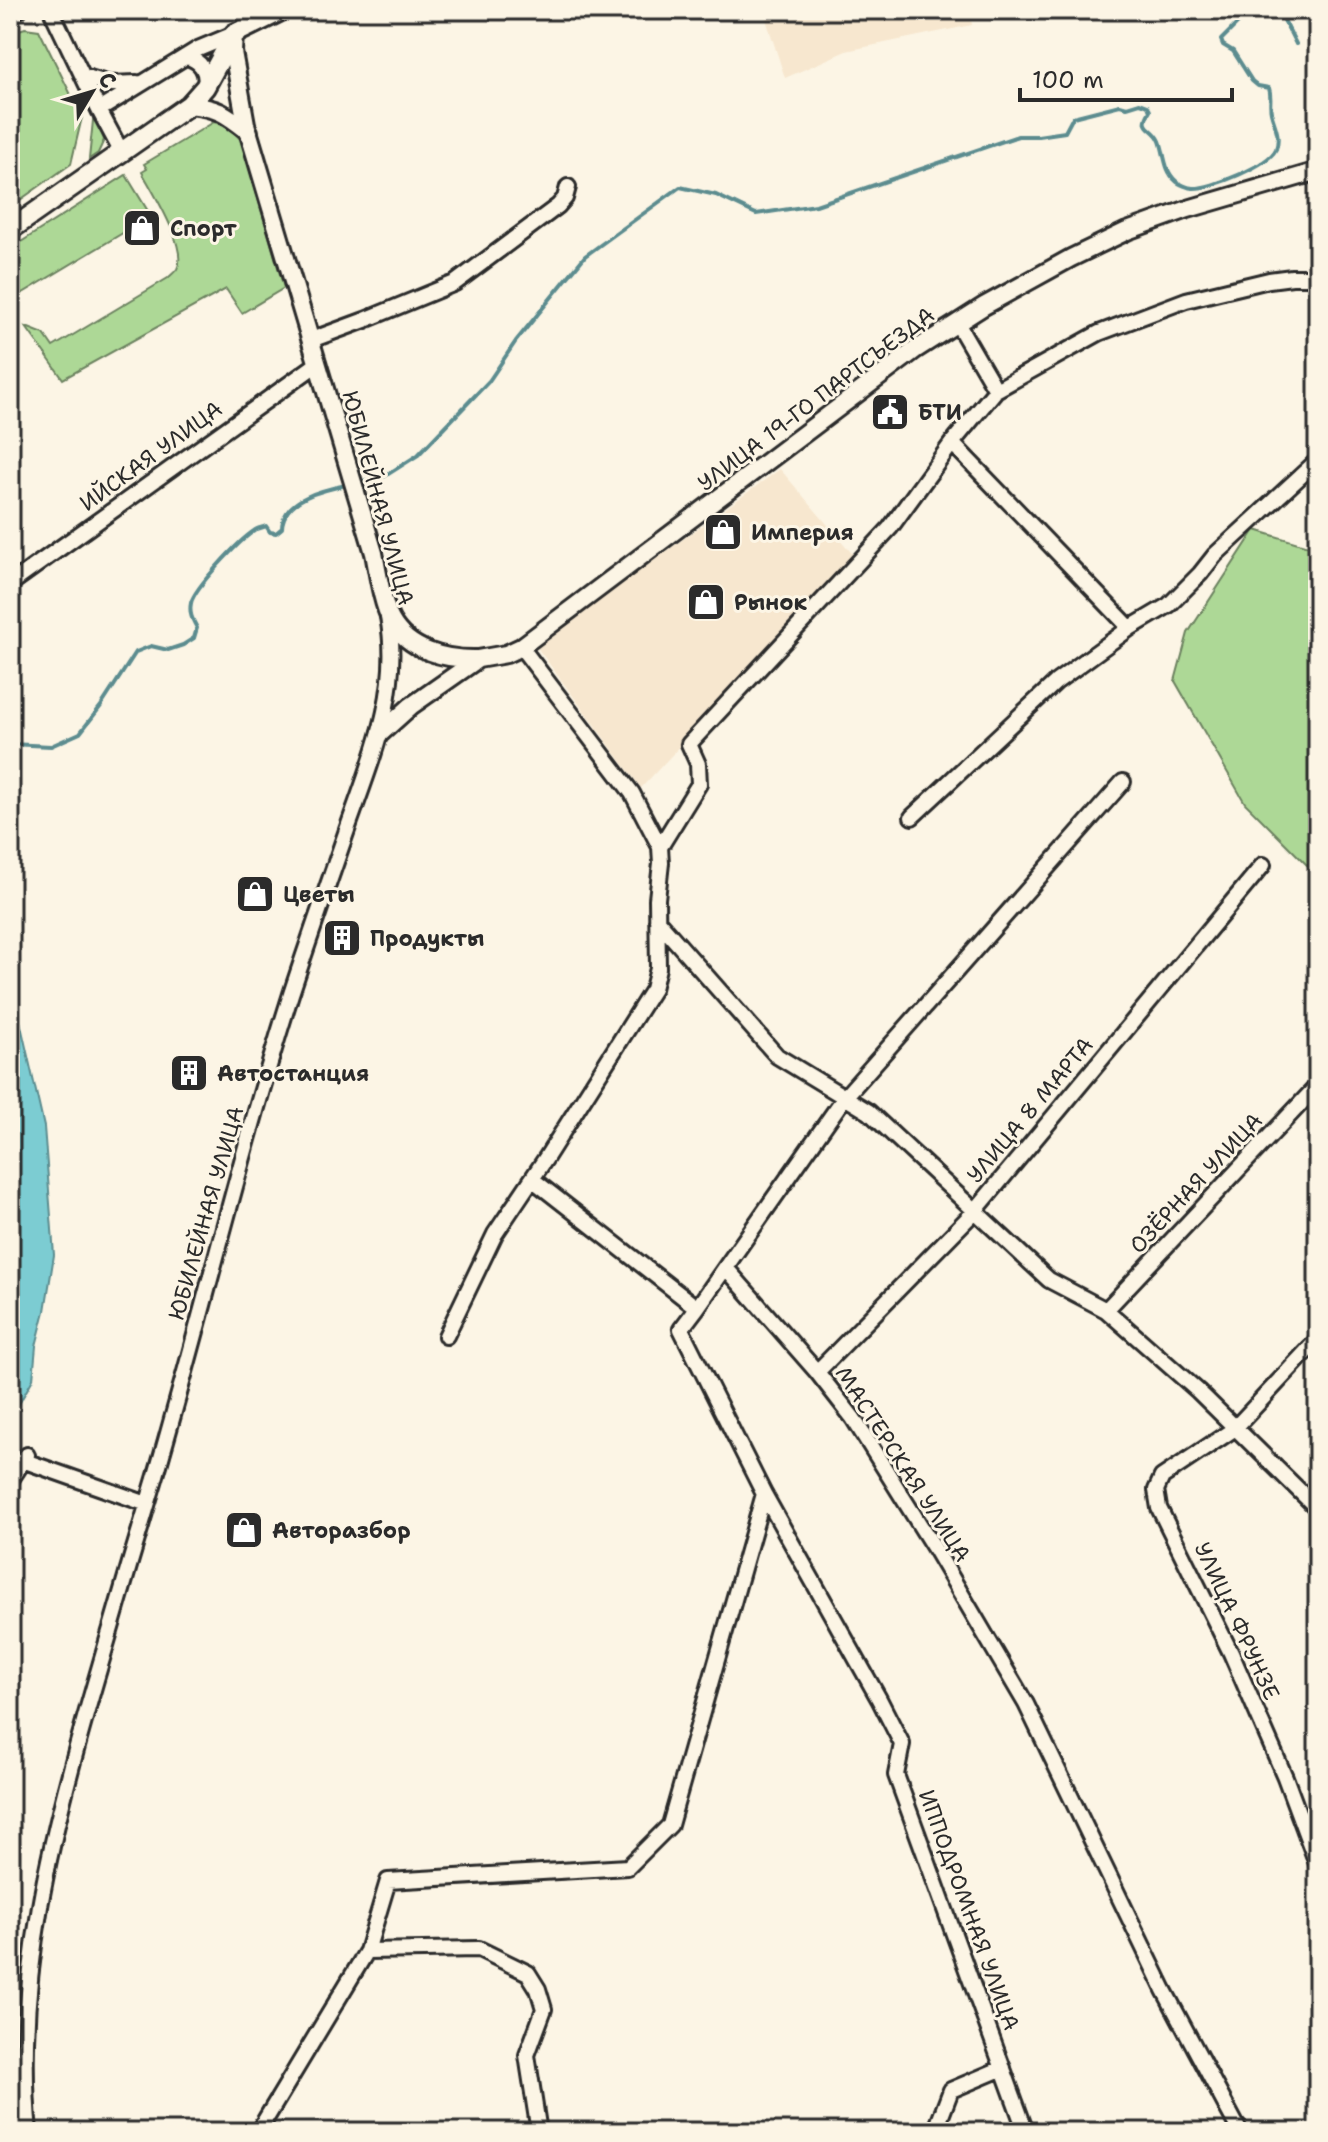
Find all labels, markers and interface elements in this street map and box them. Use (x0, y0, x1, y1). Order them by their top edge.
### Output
north arrow (52, 52, 132, 132)
scale bar (1020, 52, 1232, 102)
text: 100 m (1032, 64, 1104, 96)
text: С (92, 66, 123, 94)
shop icon: Спорт (121, 207, 163, 249)
place label: Спорт (170, 214, 238, 243)
street label: УЛИЦА 19-ГО ПАРТСЪЕЗДА (692, 300, 940, 498)
street label: ЮБИЛЕЙНАЯ УЛИЦА (335, 387, 421, 609)
public building icon: БТИ (869, 391, 911, 433)
street label: ИЙСКАЯ УЛИЦА (74, 394, 228, 518)
place label: БТИ (918, 398, 962, 427)
shop icon: Империя (702, 511, 744, 553)
place label: Империя (751, 518, 854, 547)
shop icon: Рынок (685, 581, 727, 623)
place label: Рынок (734, 588, 808, 617)
shop icon: Цветы (234, 873, 276, 915)
place label: Цветы (283, 880, 355, 909)
building icon: Продукты (321, 917, 363, 959)
place label: Продукты (370, 924, 484, 953)
street label: УЛИЦА 8 МАРТА (960, 1031, 1100, 1189)
building icon: Автостанция (168, 1052, 210, 1094)
place label: Автостанция (217, 1059, 369, 1088)
street label: ЮБИЛЕЙНАЯ УЛИЦА (162, 1103, 250, 1323)
street label: ОЗЁРНАЯ УЛИЦА (1123, 1106, 1269, 1260)
street label: МАСТЕРСКАЯ УЛИЦА (829, 1361, 977, 1567)
shop icon: Авторазбор (223, 1509, 265, 1551)
place label: Авторазбор (272, 1516, 411, 1545)
street label: УЛИЦА ФРУНЗЕ (1188, 1537, 1286, 1705)
street label: ИППОДРОМНАЯ УЛИЦА (912, 1786, 1026, 2034)

